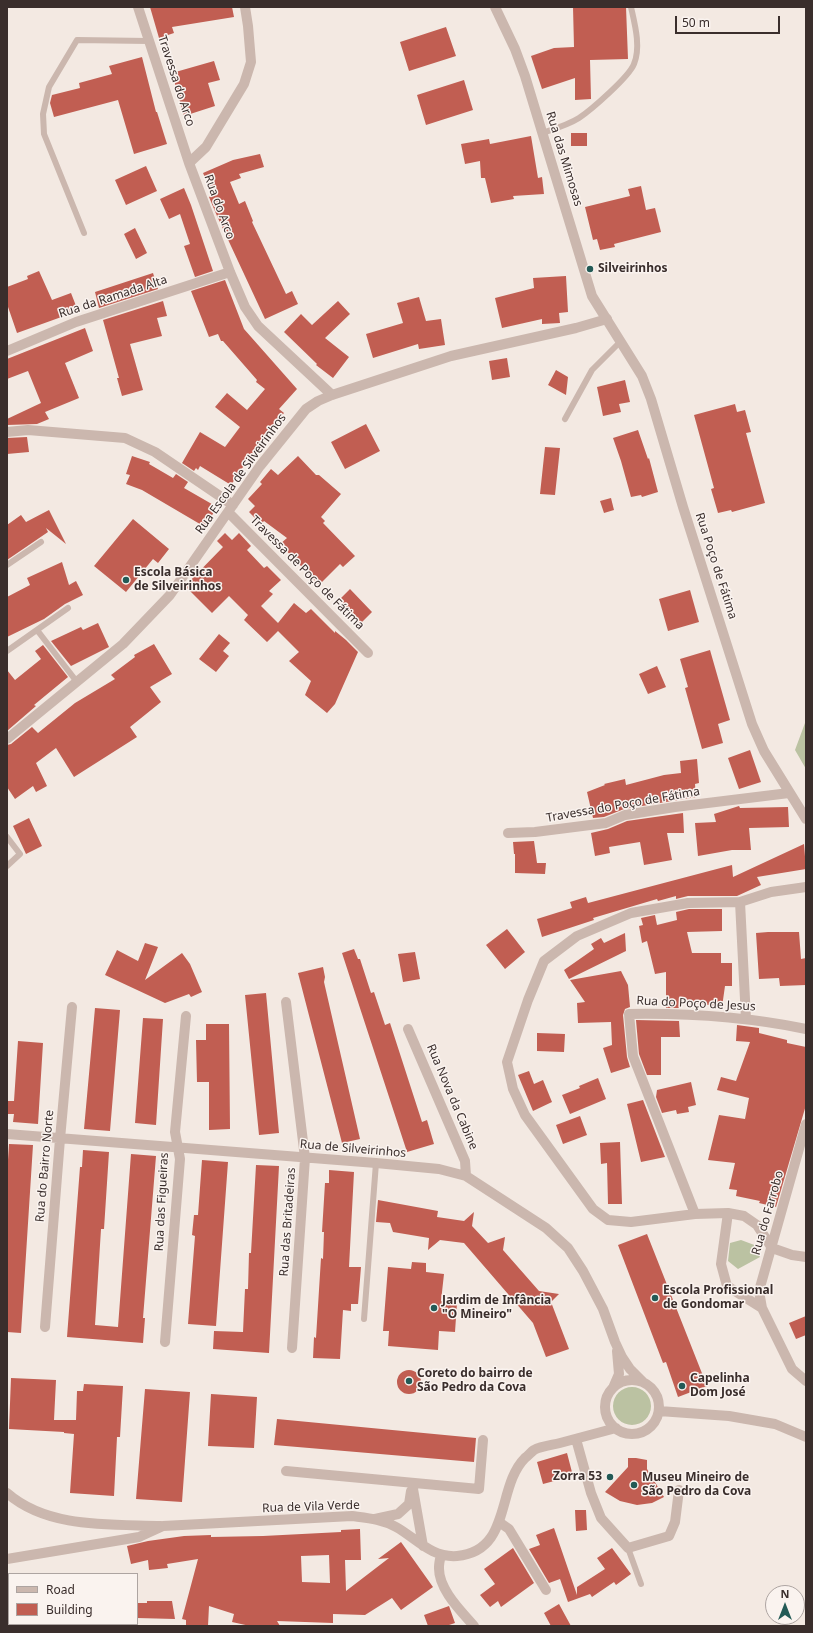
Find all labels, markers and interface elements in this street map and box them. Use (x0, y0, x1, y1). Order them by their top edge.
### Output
scale bar (677, 8, 782, 34)
text: 50 m (682, 14, 710, 31)
street label: Travessa do Arco (154, 34, 198, 128)
street label: Rua das Mimosas (543, 110, 585, 208)
street label: Rua do Arco (201, 173, 237, 241)
place label: Silveirinhos (598, 262, 667, 276)
marker: Silveirinhos (585, 264, 595, 274)
street label: Rua da Ramada Alta (57, 273, 169, 321)
street label: Rua Escola de Silveirinhos (193, 411, 289, 537)
street label: Rua Poço de Fátima (692, 511, 740, 621)
street label: Travessa de Poço de Fátima (247, 513, 367, 633)
place label: Escola Básica de Silveirinhos (134, 566, 221, 594)
marker: Escola Básica de Silveirinhos (121, 575, 131, 585)
street label: Travessa do Poço de Fátima (545, 784, 701, 826)
street label: Rua do Poço de Jesus (636, 994, 756, 1014)
street label: Rua Nova da Cabine (423, 1042, 481, 1152)
street label: Rua do Bairro Norte (33, 1109, 57, 1223)
street label: Rua de Silveirinhos (299, 1137, 407, 1161)
street label: Rua das Figueiras (152, 1152, 172, 1252)
street label: Rua das Britadeiras (277, 1167, 299, 1277)
street label: Rua do Farrobo (749, 1169, 787, 1257)
place label: Escola Profissional de Gondomar (663, 1284, 773, 1312)
marker: Escola Profissional de Gondomar (650, 1293, 660, 1303)
place label: Jardim de Infância "O Mineiro" (442, 1294, 551, 1322)
marker: Jardim de Infância "O Mineiro" (429, 1303, 439, 1313)
place label: Coreto do bairro de São Pedro da Cova (417, 1367, 533, 1395)
place label: Capelinha Dom José (690, 1372, 750, 1400)
marker: Coreto do bairro de São Pedro da Cova (404, 1376, 414, 1386)
marker: Capelinha Dom José (677, 1381, 687, 1391)
place label: Zorra 53 (553, 1470, 602, 1484)
place label: Museu Mineiro de São Pedro da Cova (642, 1471, 751, 1499)
marker: Zorra 53 (605, 1472, 615, 1482)
marker: Museu Mineiro de São Pedro da Cova (629, 1480, 639, 1490)
street label: Rua de Vila Verde (262, 1498, 360, 1516)
legend (8, 1573, 138, 1625)
text: Road (46, 1581, 75, 1598)
north arrow (765, 1585, 805, 1625)
text: N (781, 1586, 789, 1601)
text: Building (46, 1601, 93, 1618)

